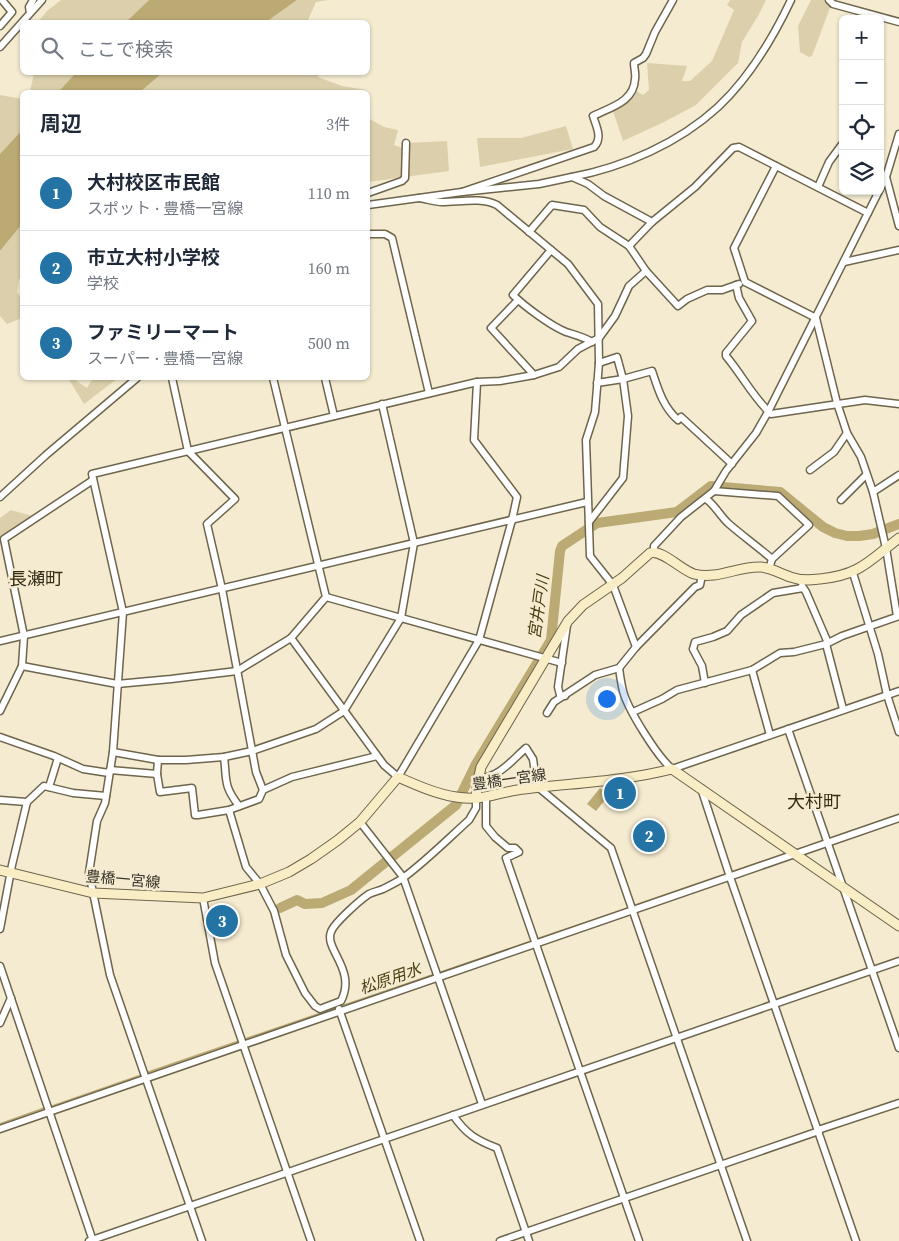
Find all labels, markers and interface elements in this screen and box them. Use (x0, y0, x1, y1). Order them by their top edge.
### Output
map controls (839, 15, 884, 195)
button: + (839, 15, 884, 60)
search box (20, 20, 370, 75)
icon: search (38, 34, 66, 62)
text: ここで検索 (78, 36, 173, 62)
button: − (839, 60, 884, 105)
button: locate (839, 105, 884, 150)
text: 周辺 (40, 109, 82, 138)
text: 3件 (326, 113, 350, 135)
button: layers (839, 150, 884, 195)
text: 大村校区市民館 (87, 169, 220, 195)
text: 1 (52, 182, 60, 204)
text: 110 m (308, 182, 350, 204)
text: スポット · 豊橋一宮線 (87, 197, 243, 219)
text: 市立大村小学校 (87, 244, 220, 270)
text: 2 (52, 257, 60, 279)
text: 160 m (308, 257, 350, 279)
text: 学校 (87, 272, 119, 294)
text: ファミリーマート (87, 319, 239, 345)
text: 3 (52, 332, 60, 354)
text: 500 m (308, 332, 350, 354)
text: スーパー · 豊橋一宮線 (87, 347, 243, 369)
district label: 長瀬町 (9, 566, 63, 591)
water label: 宮井戸川 (523, 572, 554, 640)
your location (594, 686, 620, 712)
street label: 豊橋一宮線 (470, 763, 548, 795)
pin: 1 (604, 774, 636, 812)
district label: 大村町 (787, 789, 841, 814)
pin: 2 (633, 817, 665, 855)
street label: 豊橋一宮線 (85, 865, 161, 893)
pin: 3 (206, 902, 238, 940)
water label: 松原用水 (356, 957, 426, 999)

